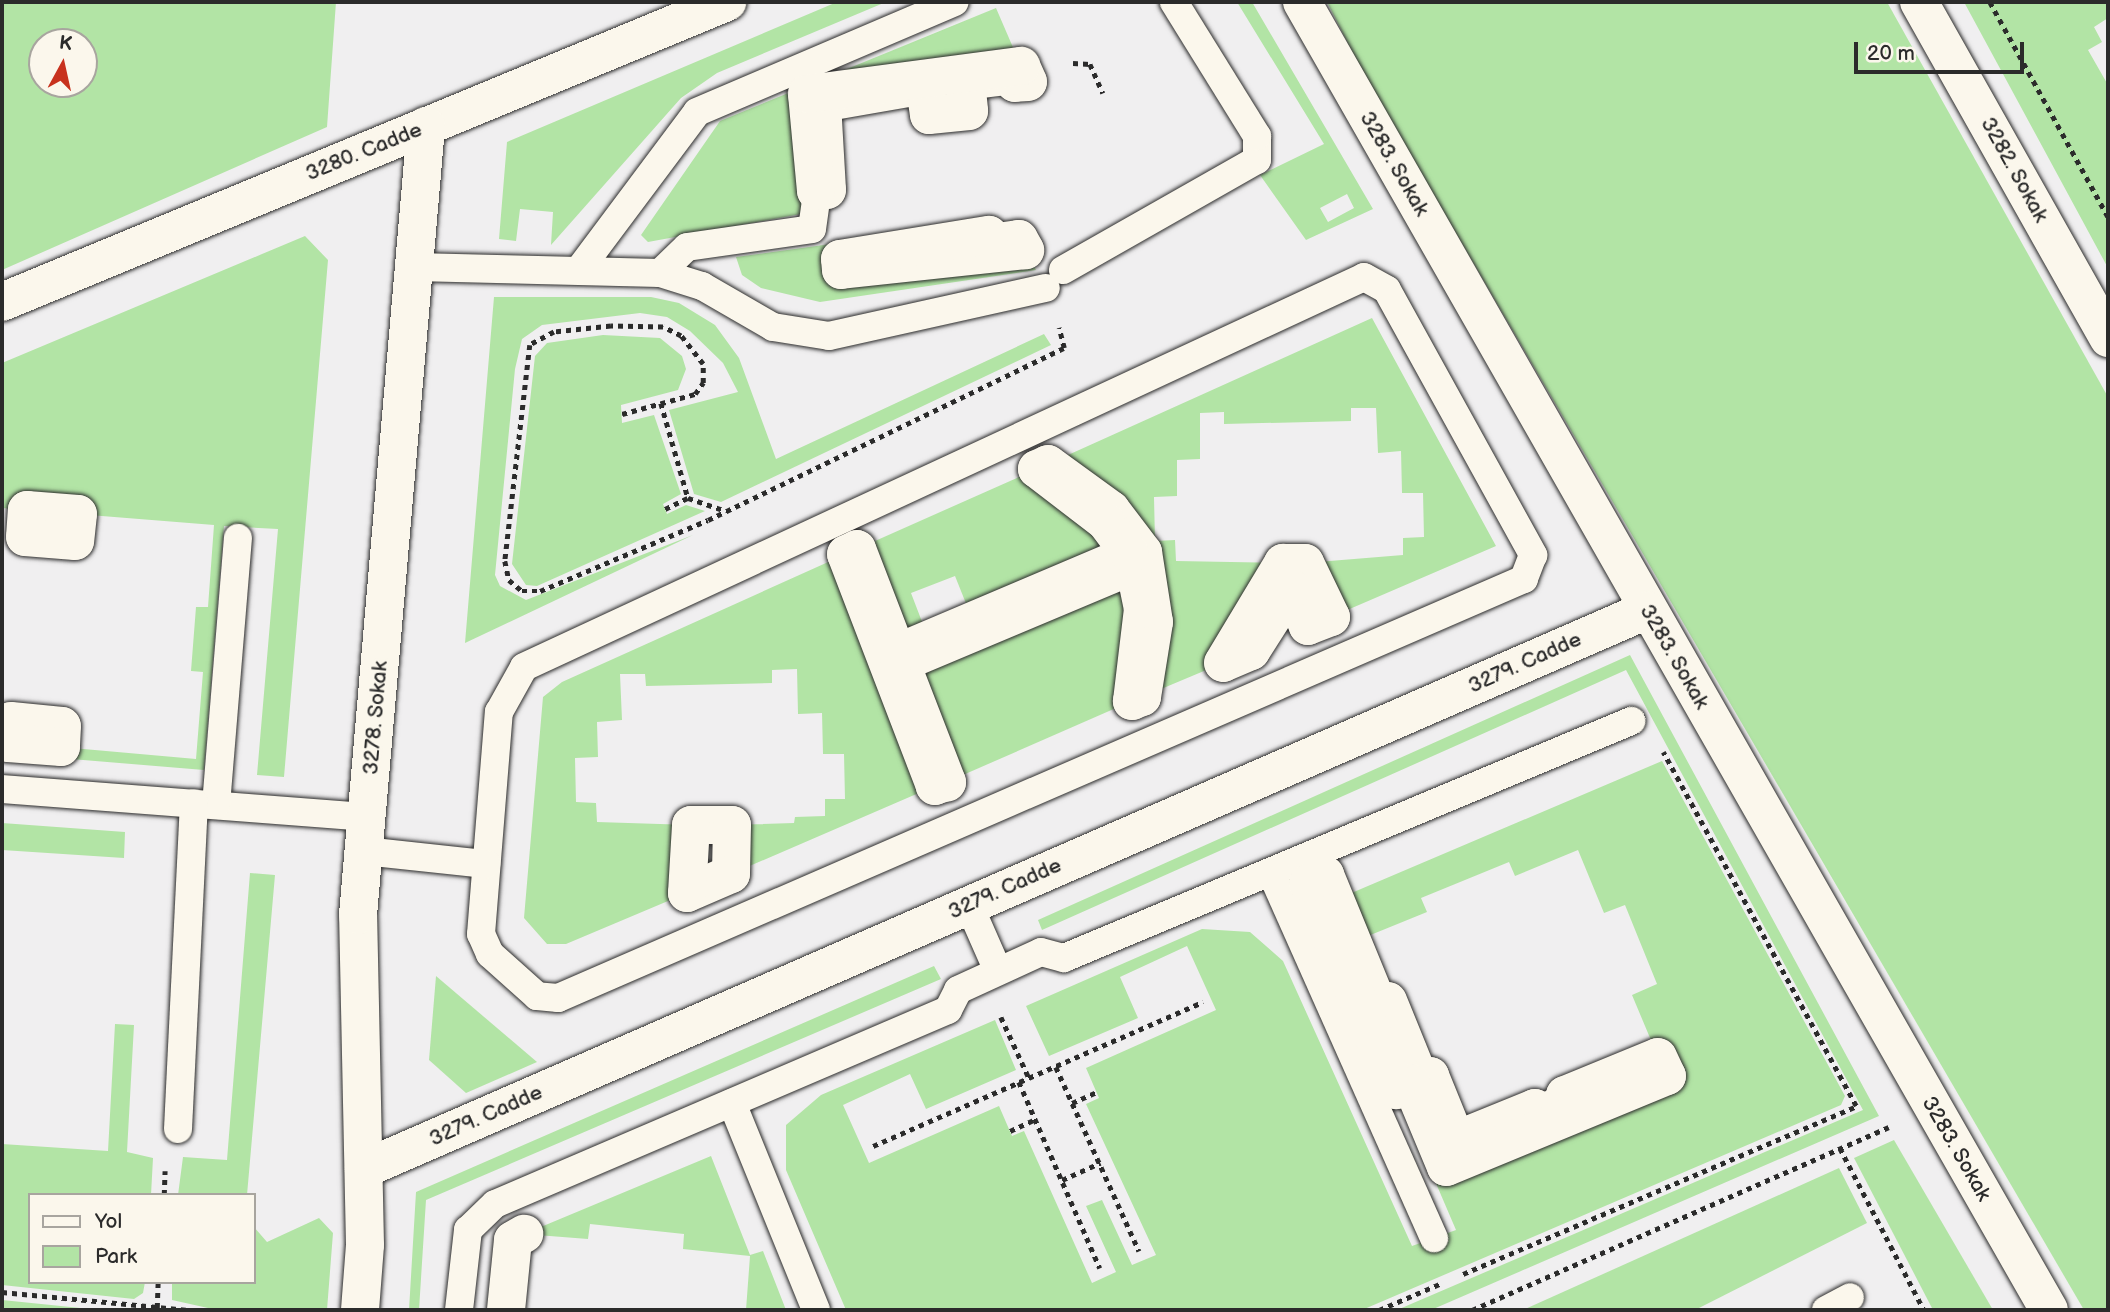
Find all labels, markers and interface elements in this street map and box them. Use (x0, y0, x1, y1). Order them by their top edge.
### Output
north arrow (28, 28, 98, 98)
scale bar (1858, 28, 2028, 72)
text: K (58, 31, 74, 56)
text: 20 m (1867, 41, 1915, 66)
street label: 3283. Sokak (1354, 107, 1434, 221)
street label: 3282. Sokak (1975, 113, 2053, 227)
street label: 3280. Cadde (302, 117, 426, 187)
street label: 3283. Sokak (1634, 600, 1714, 714)
street label: 3279. Cadde (1465, 627, 1585, 699)
street label: 3278. Sokak (358, 660, 394, 776)
street label: 3279. Cadde (945, 853, 1065, 925)
street label: 3279. Cadde (426, 1080, 546, 1152)
street label: 3283. Sokak (1916, 1092, 1996, 1206)
legend (28, 1193, 256, 1284)
text: Yol (95, 1209, 122, 1234)
text: Park (95, 1244, 137, 1269)

